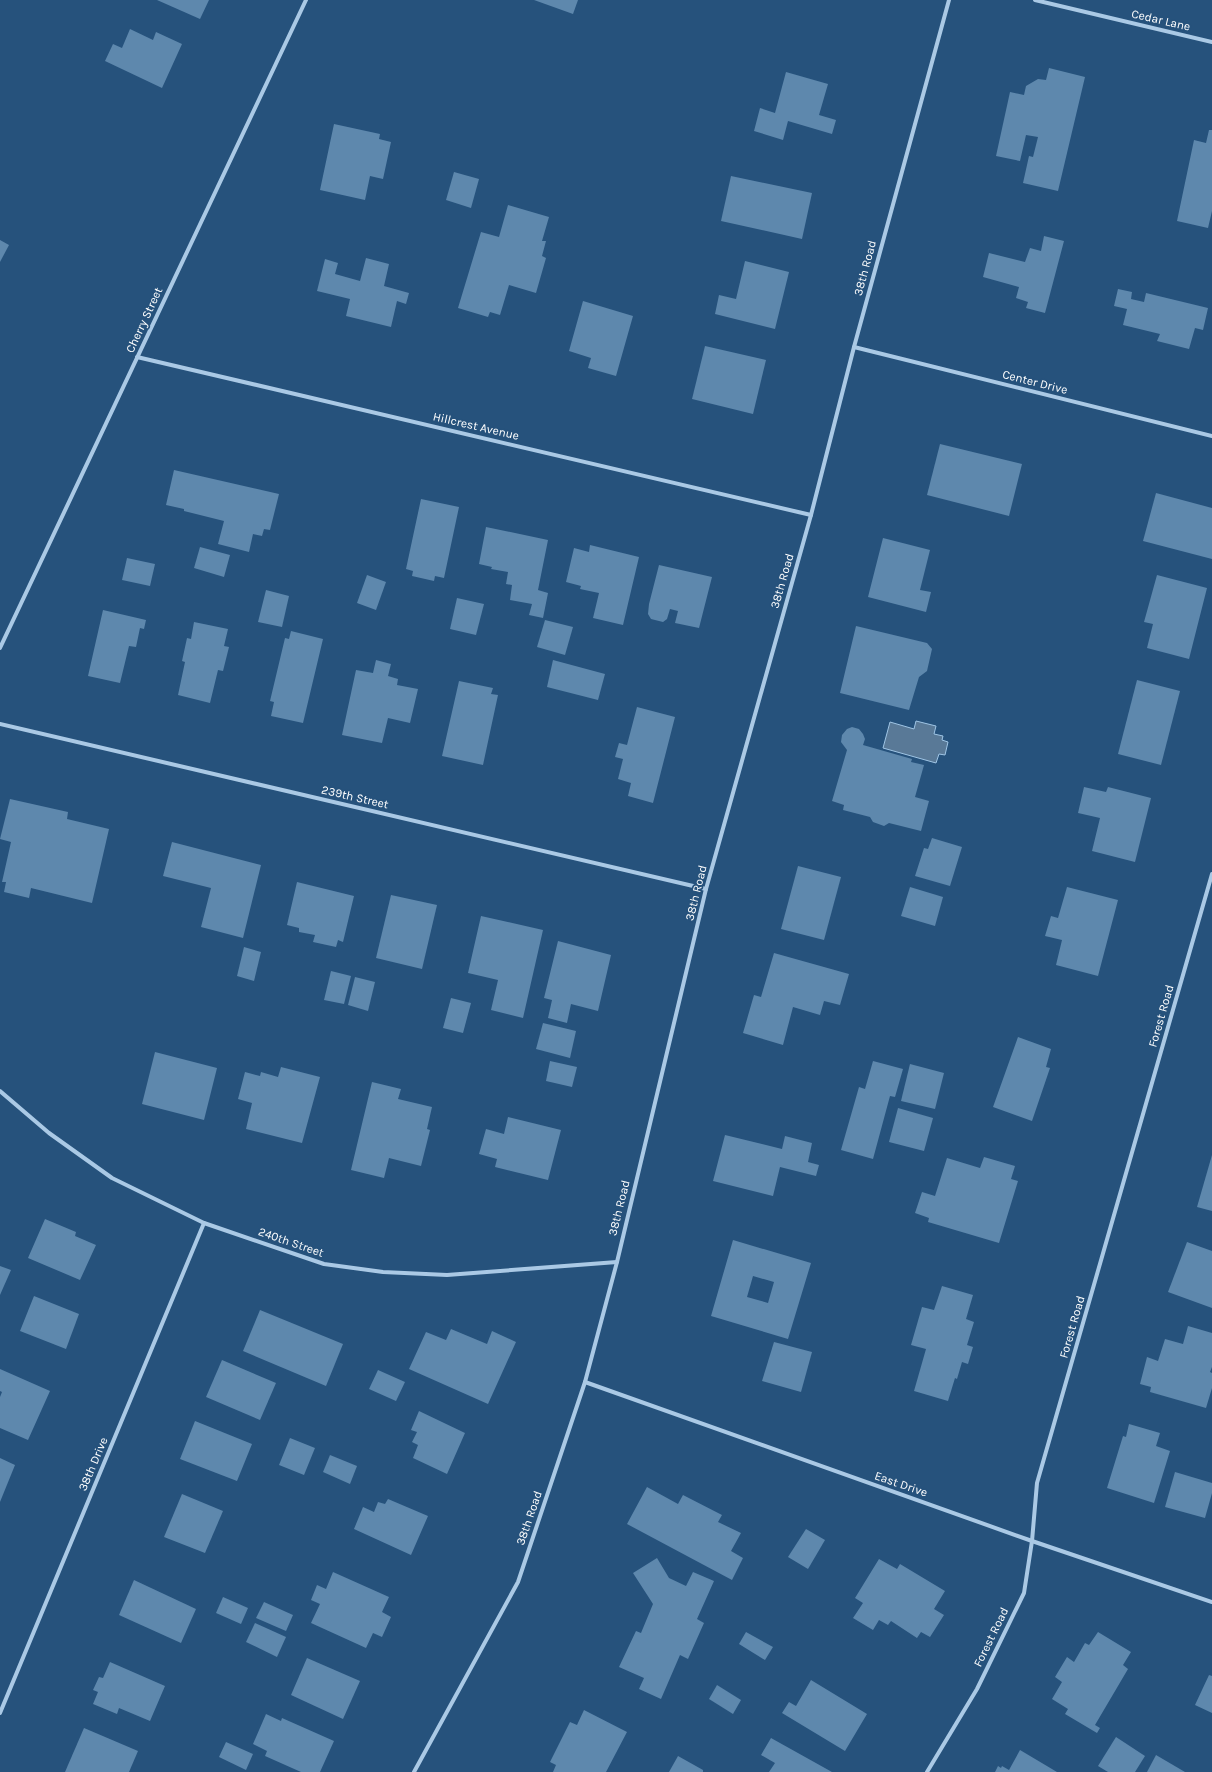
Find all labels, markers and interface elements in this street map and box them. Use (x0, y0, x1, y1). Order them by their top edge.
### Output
street label: Cedar Lane (1130, 6, 1192, 34)
street label: 38th Road (851, 239, 879, 297)
street label: Cherry Street (123, 285, 166, 355)
street label: Center Drive (1001, 367, 1069, 397)
street label: Hillcrest Avenue (431, 409, 521, 443)
street label: 38th Road (767, 552, 797, 610)
street label: 239th Street (320, 782, 390, 812)
street label: 38th Road (682, 864, 710, 922)
street label: Forest Road (1145, 983, 1177, 1049)
street label: 38th Road (605, 1179, 633, 1237)
street label: 240th Street (256, 1224, 326, 1260)
street label: Forest Road (1056, 1294, 1088, 1360)
street label: 38th Drive (75, 1435, 111, 1493)
street label: East Drive (873, 1468, 929, 1500)
street label: 38th Road (513, 1489, 545, 1547)
street label: Forest Road (971, 1605, 1011, 1669)

